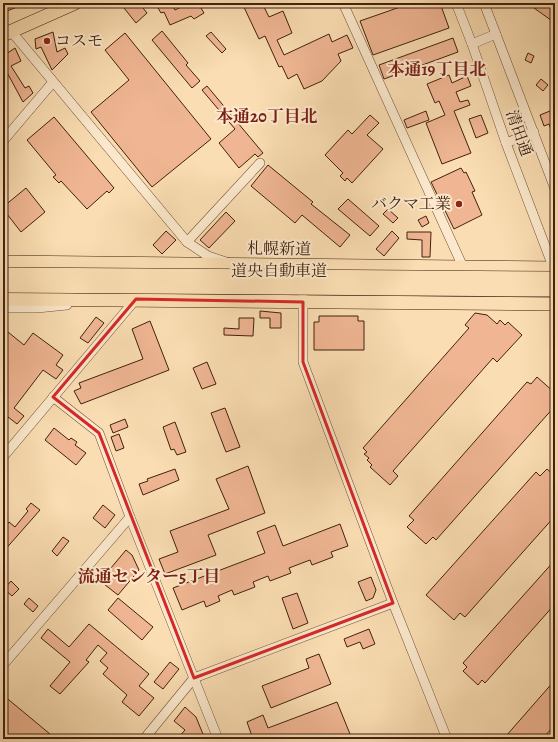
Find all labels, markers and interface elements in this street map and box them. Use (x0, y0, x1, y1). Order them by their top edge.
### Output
place label: コスモ (55, 30, 103, 52)
marker: コスモ (42, 36, 52, 46)
district label: 本通19丁目北 (388, 58, 486, 81)
district label: 本通20丁目北 (216, 105, 318, 128)
street label: 清田通 (500, 107, 538, 159)
place label: バクマ工業 (371, 193, 451, 215)
marker: バクマ工業 (454, 199, 464, 209)
street label: 札幌新道 (247, 237, 311, 261)
street label: 道央自動車道 (231, 260, 327, 282)
district label: 流通センター5丁目 (78, 565, 220, 588)

